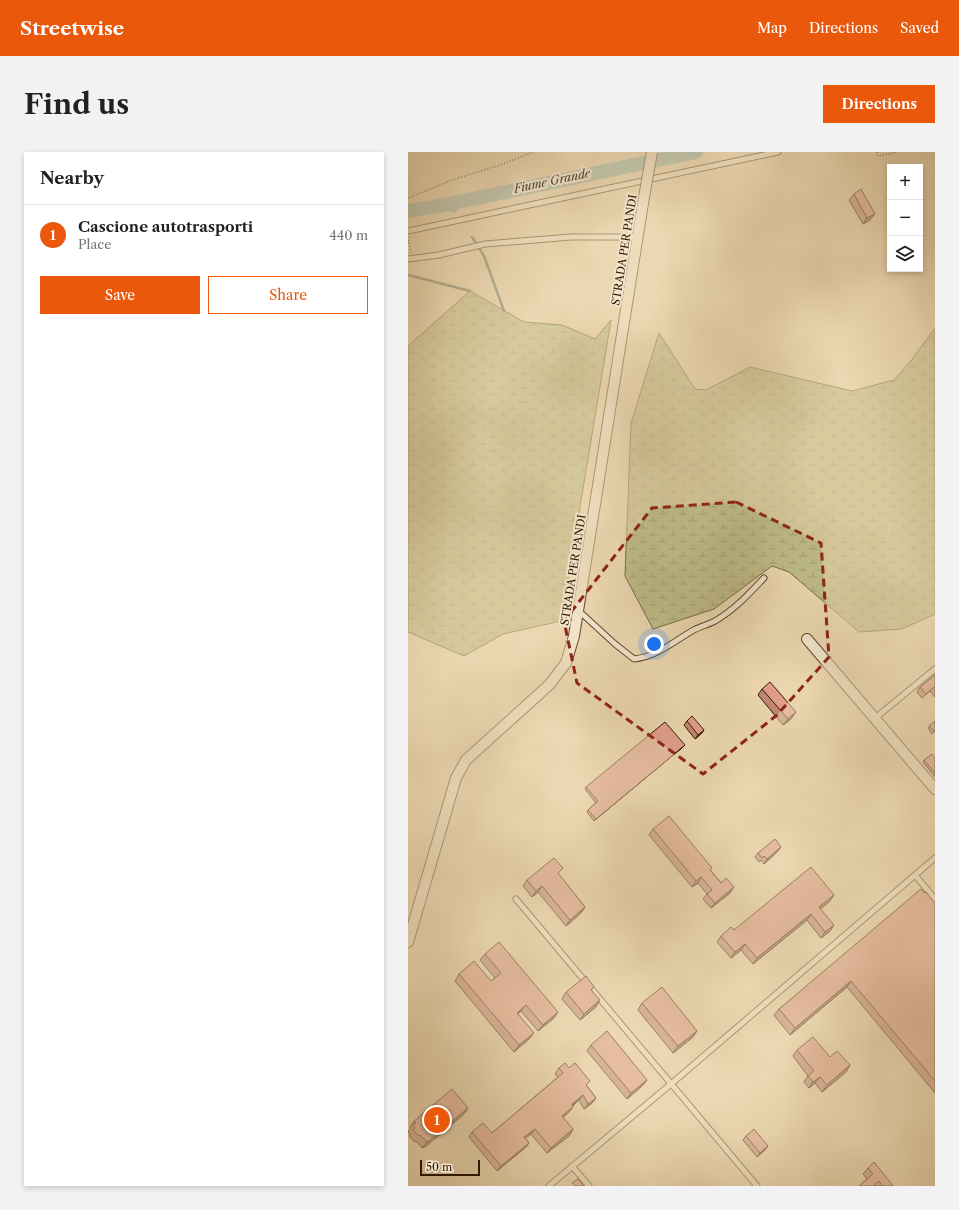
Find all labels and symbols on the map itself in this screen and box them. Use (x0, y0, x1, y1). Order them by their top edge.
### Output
water label: Fiume Grande (511, 165, 593, 196)
street label: STRADA PER PANDI (608, 193, 640, 307)
street label: STRADA PER PANDI (557, 513, 589, 627)
your location (644, 634, 664, 654)
pin: 1 (424, 1105, 450, 1135)
scale bar (420, 1158, 480, 1177)

